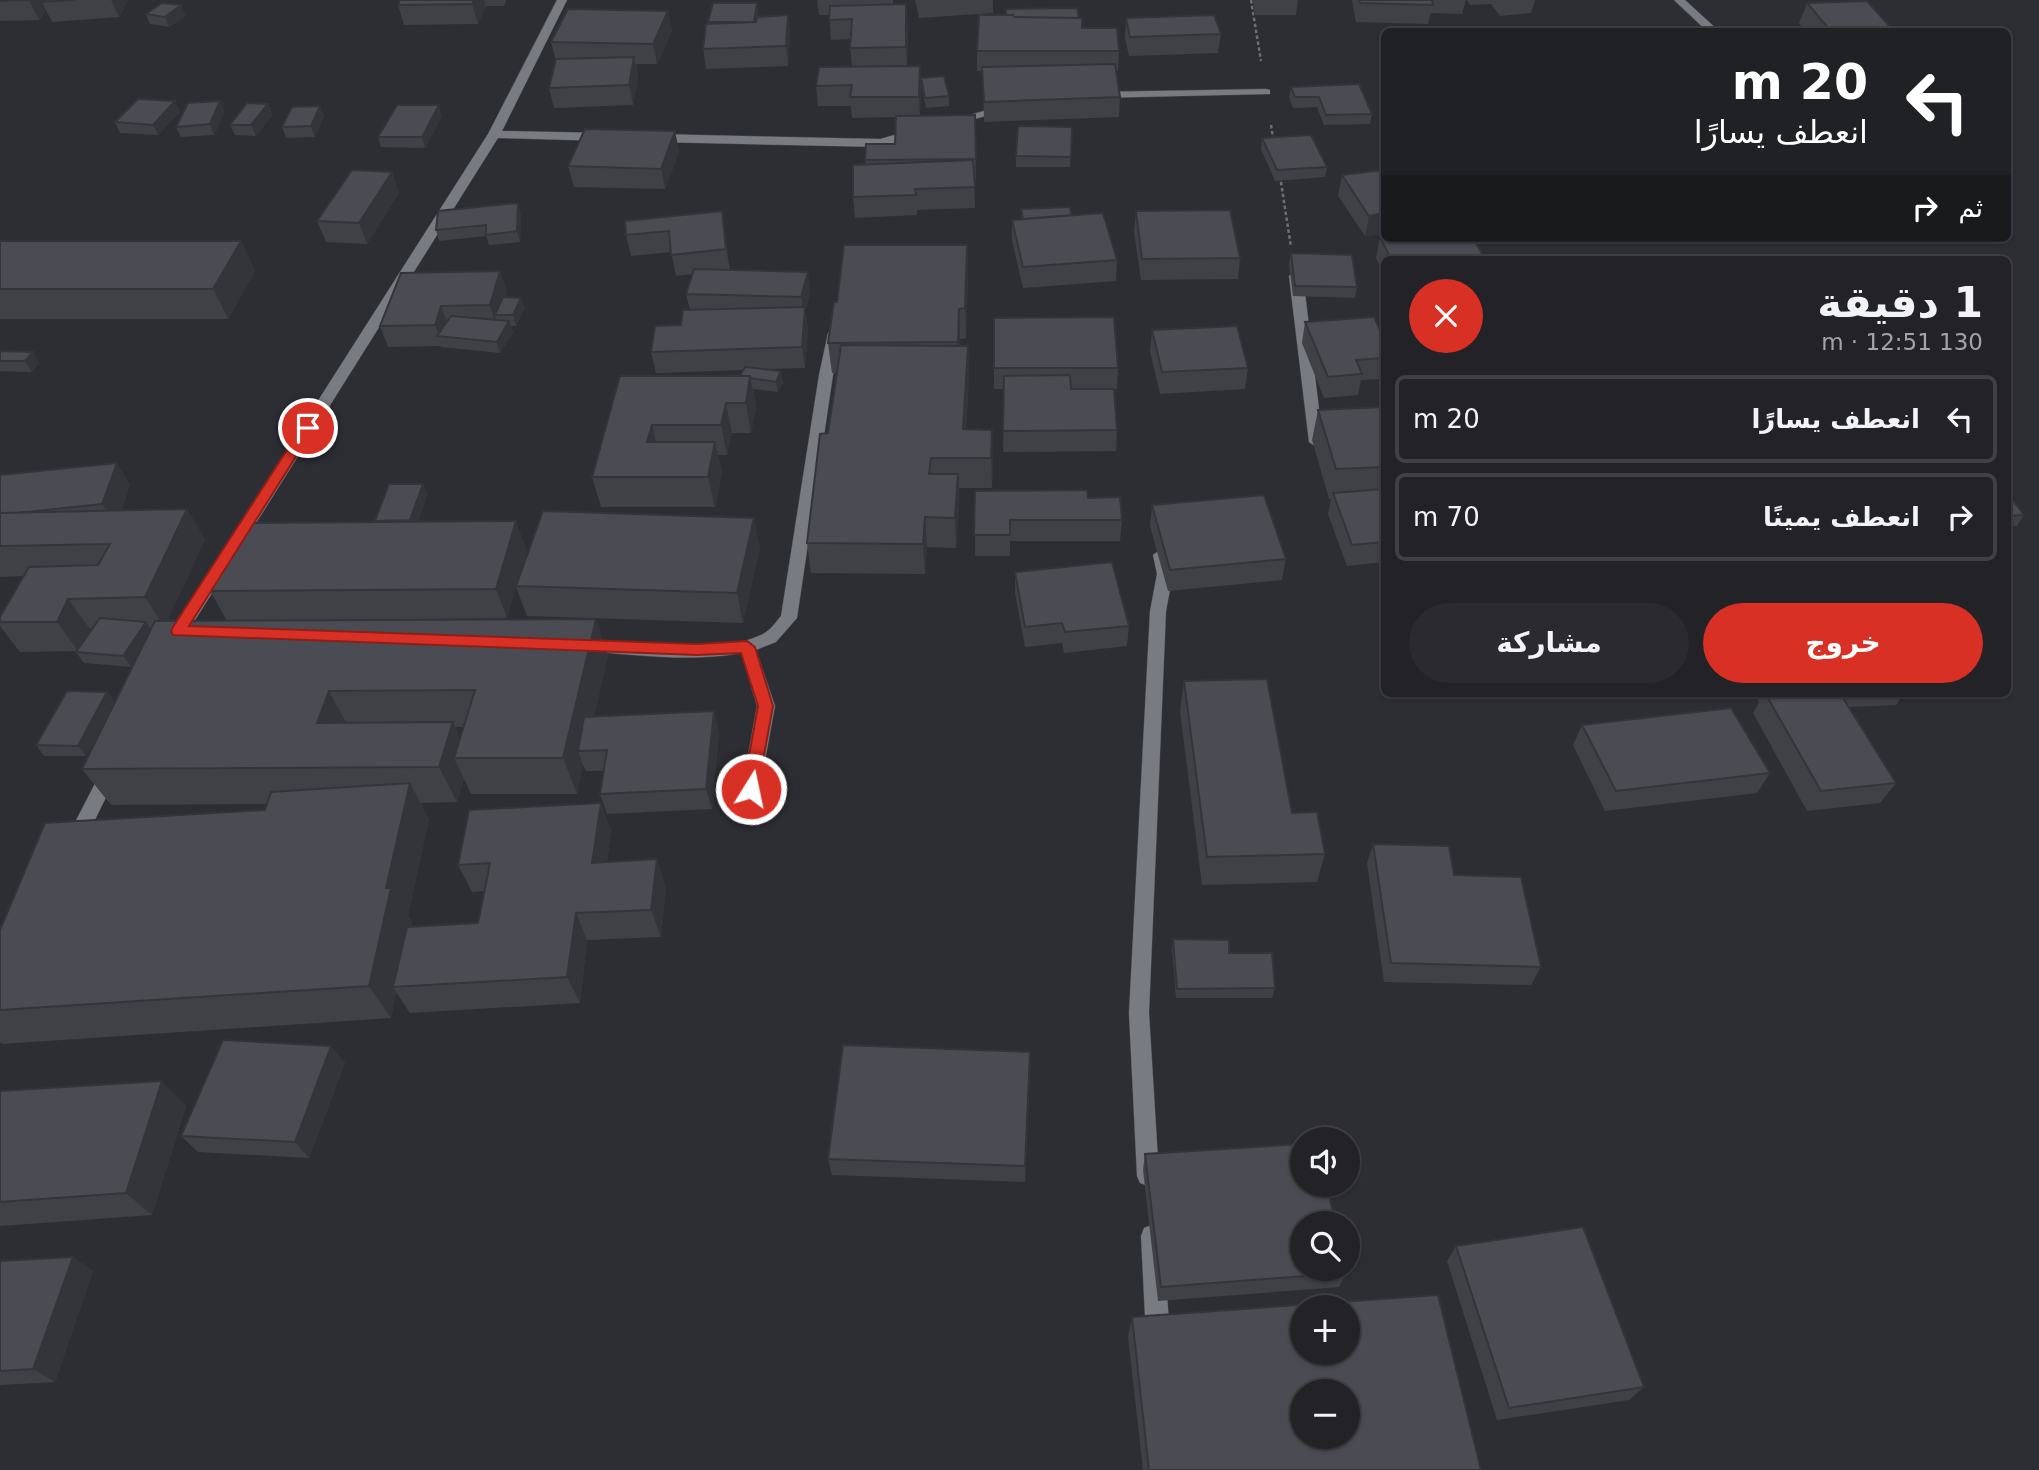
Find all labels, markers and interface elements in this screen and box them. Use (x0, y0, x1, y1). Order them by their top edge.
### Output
text: 20 m (1732, 54, 1868, 111)
icon: left (1892, 56, 1983, 147)
text: انعطف يسارًا (1694, 113, 1868, 151)
icon: right (1906, 189, 1944, 227)
text: ثم (1958, 193, 1983, 223)
text: 1 دقيقة (1817, 278, 1983, 327)
button: close (1409, 279, 1483, 353)
text: 130 m · 12:51 (1821, 329, 1983, 355)
pin (278, 398, 338, 458)
icon: left (1941, 400, 1979, 438)
text: 20 m (1413, 404, 1480, 434)
text: انعطف يسارًا (1751, 404, 1920, 434)
icon: arrive (289, 409, 327, 447)
icon: right (1941, 498, 1979, 536)
text: 70 m (1413, 502, 1480, 532)
text: انعطف يمينًا (1763, 502, 1920, 532)
button: مشاركة (1409, 603, 1689, 683)
button: خروج (1703, 603, 1983, 683)
position arrow (714, 752, 788, 826)
map controls (1290, 1127, 1360, 1449)
button: sound (1290, 1127, 1360, 1197)
button: search (1290, 1211, 1360, 1281)
button: + (1290, 1295, 1360, 1365)
button: − (1290, 1379, 1360, 1449)

